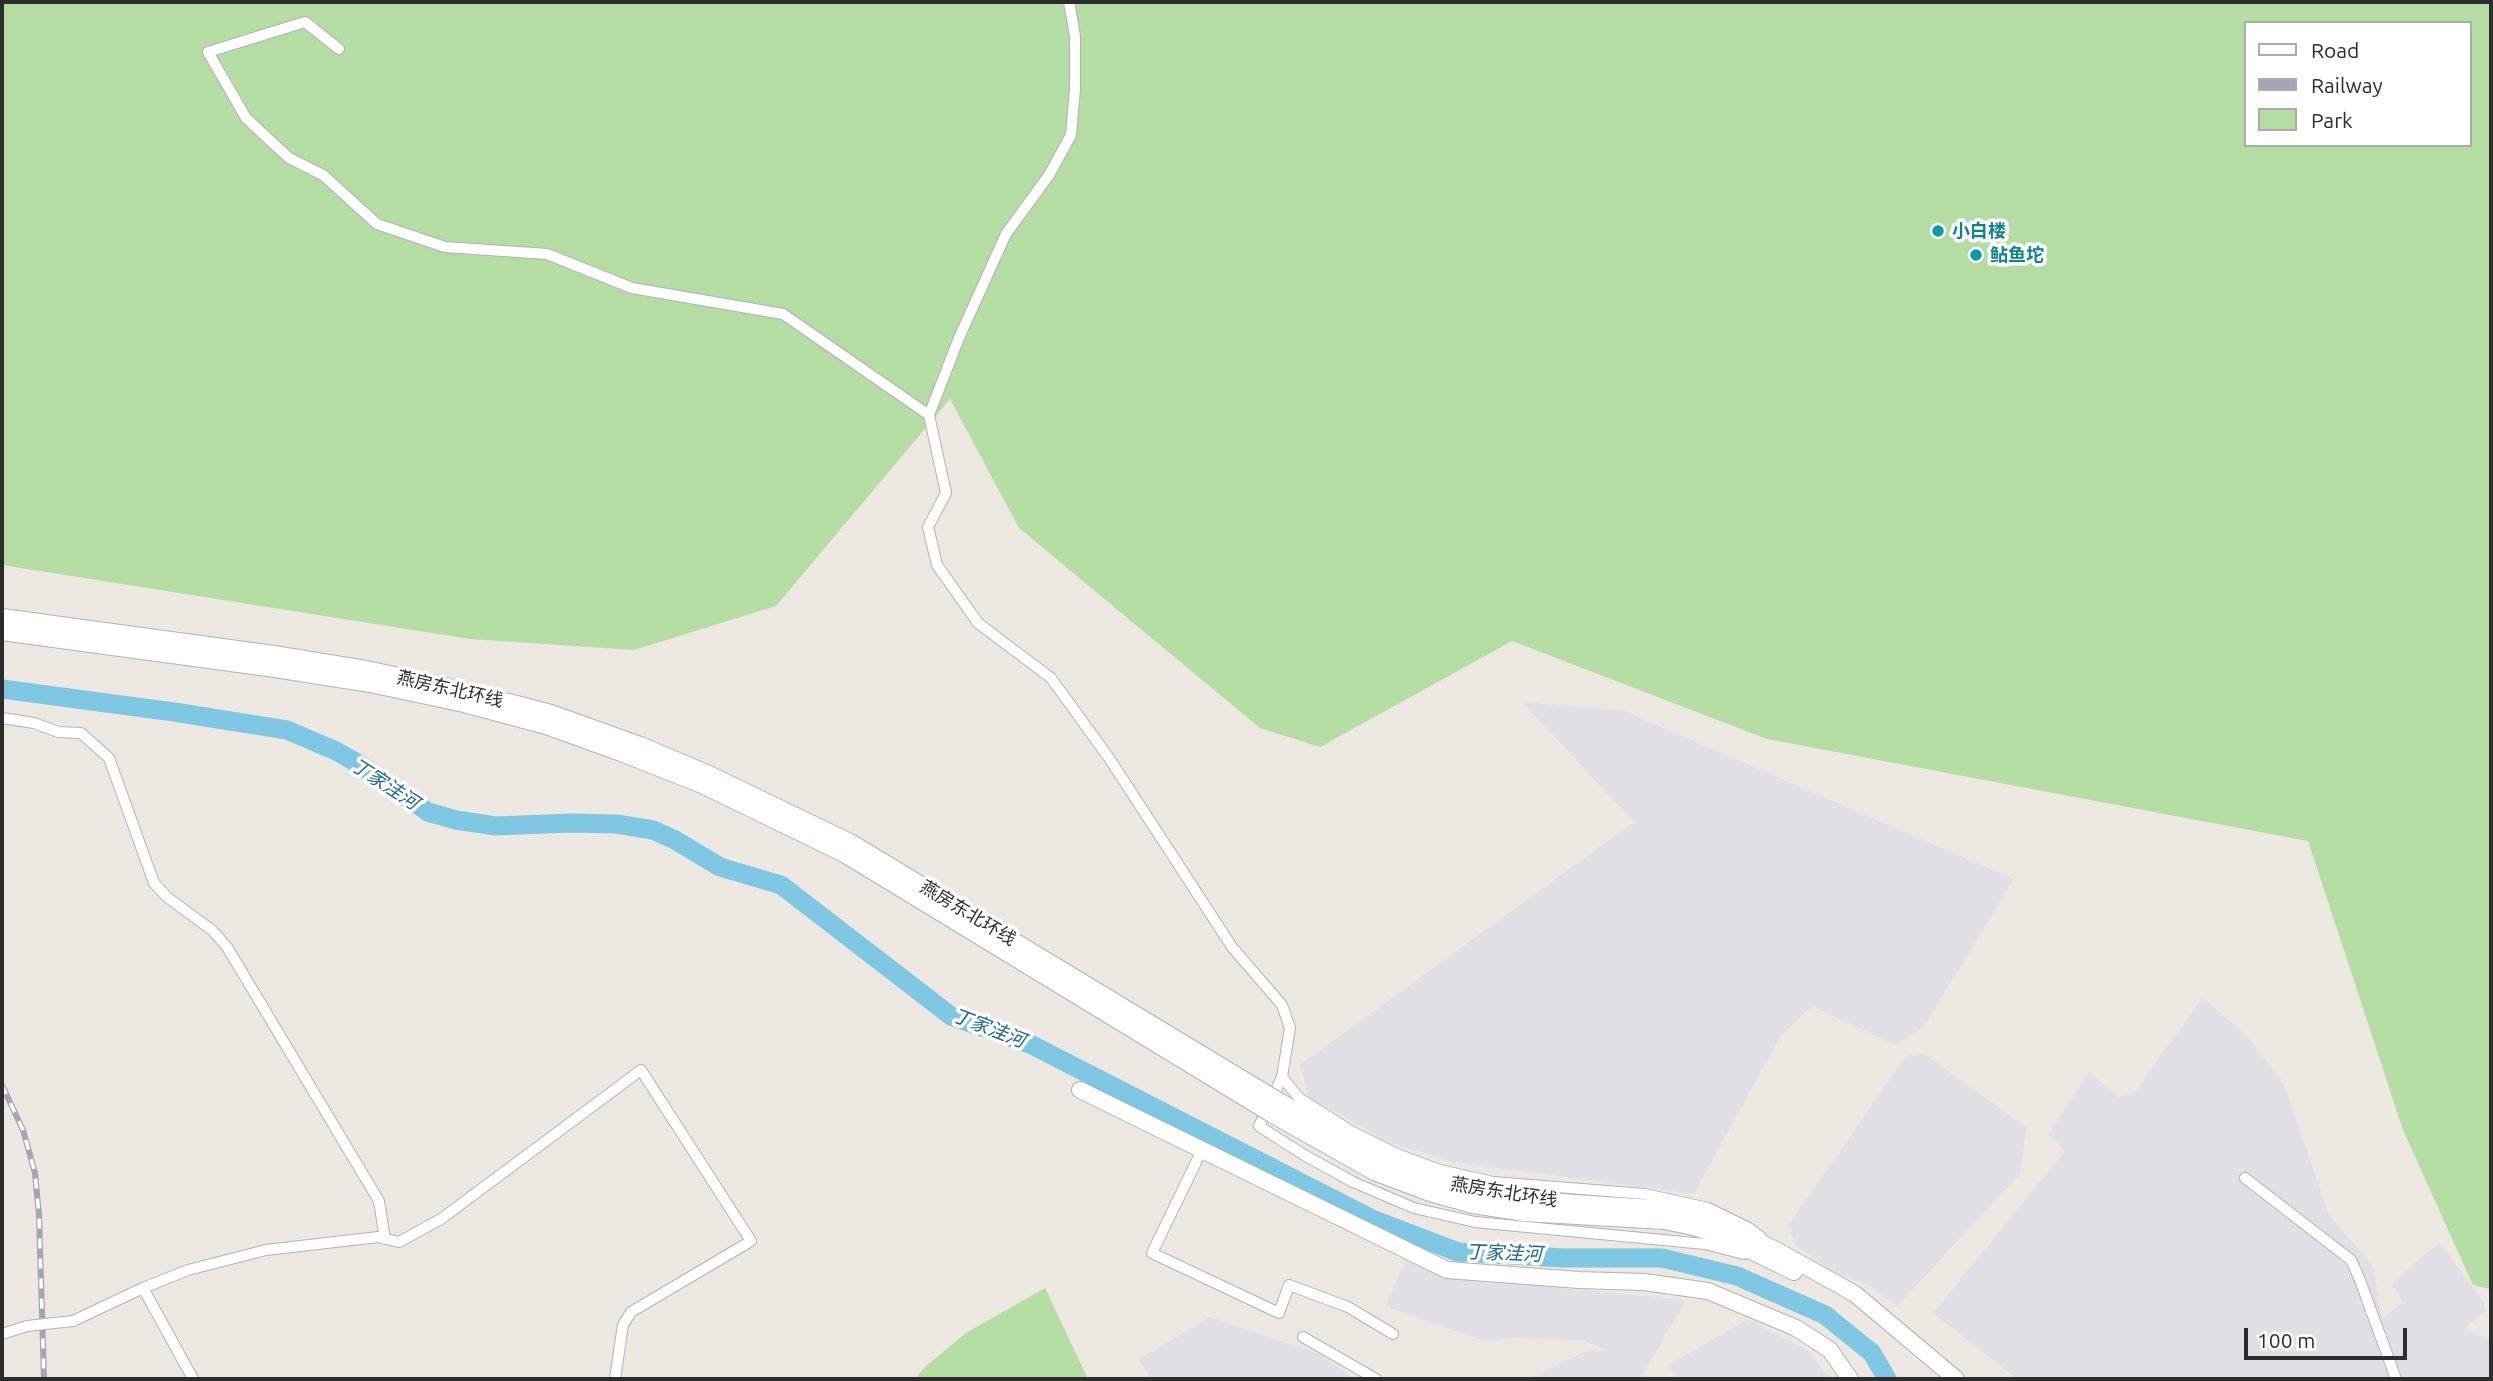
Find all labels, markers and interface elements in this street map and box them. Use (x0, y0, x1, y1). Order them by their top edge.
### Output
legend (2244, 21, 2472, 147)
text: Road (2311, 38, 2359, 62)
text: Railway (2311, 73, 2383, 97)
text: Park (2311, 108, 2353, 132)
place label: 小白楼 (1952, 220, 2006, 242)
marker: 小白楼 (1930, 223, 1946, 239)
place label: 鲇鱼坨 (1990, 244, 2044, 266)
marker: 鲇鱼坨 (1968, 247, 1984, 263)
street label: 燕房东北环线 (395, 666, 505, 712)
water label: 丁家洼河 (347, 754, 423, 814)
street label: 燕房东北环线 (916, 876, 1020, 950)
water label: 丁家洼河 (949, 1004, 1029, 1052)
street label: 燕房东北环线 (1449, 1173, 1559, 1211)
water label: 丁家洼河 (1466, 1240, 1542, 1266)
scale bar (2248, 1314, 2411, 1358)
text: 100 m (2257, 1328, 2315, 1352)

